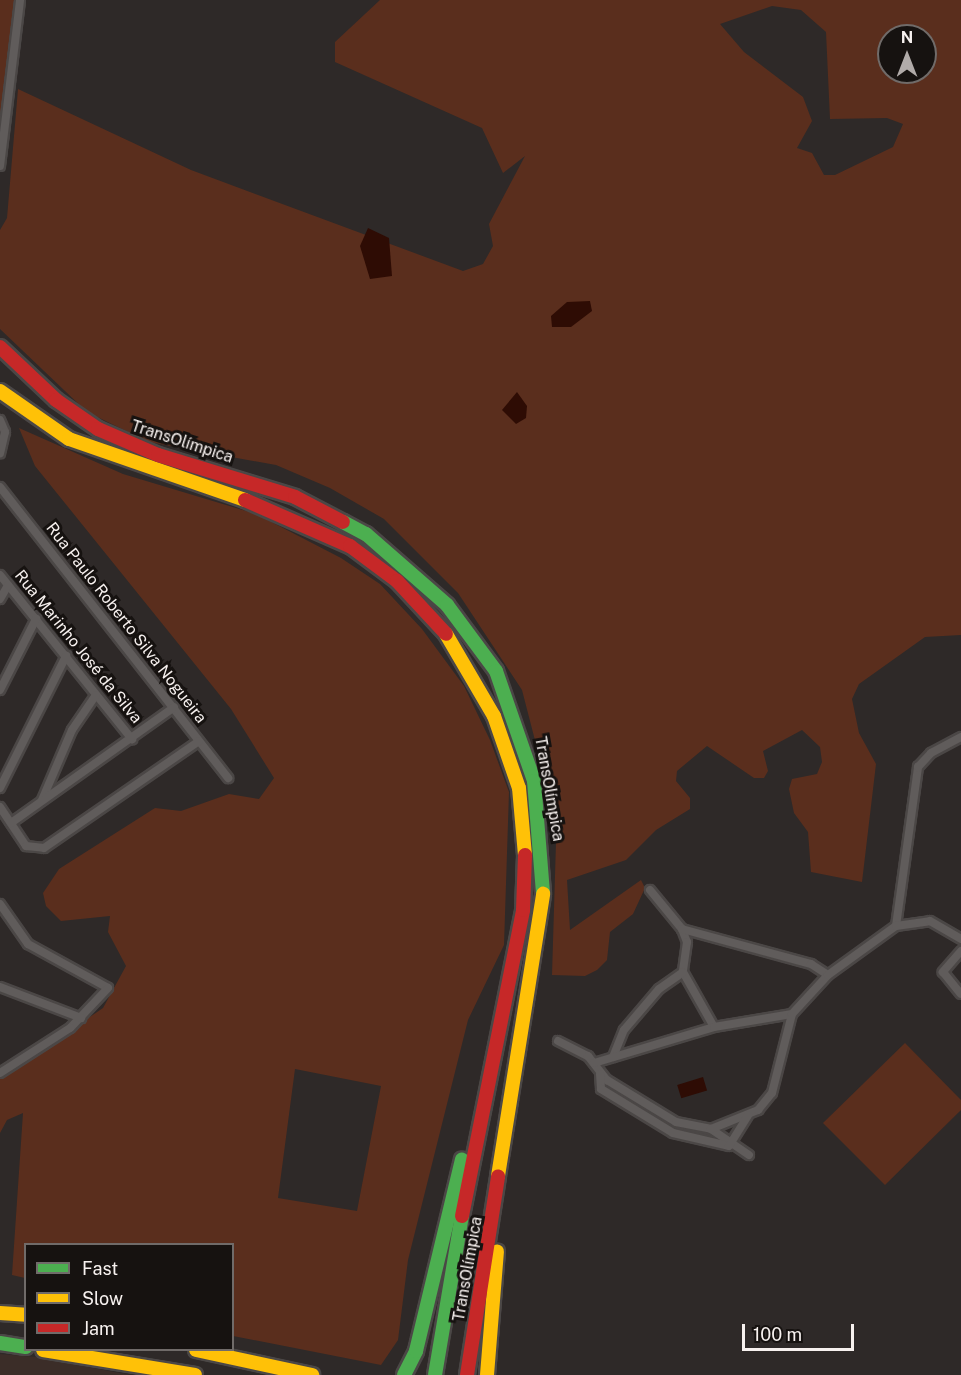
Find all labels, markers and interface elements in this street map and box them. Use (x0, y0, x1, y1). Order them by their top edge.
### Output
north arrow (877, 24, 937, 84)
text: N (901, 28, 913, 47)
street label: TransOlímpica (129, 416, 235, 468)
street label: Rua Paulo Roberto Silva Nogueira (42, 519, 210, 727)
street label: Rua Marinho José da Silva (10, 566, 146, 728)
street label: TransOlímpica (530, 735, 568, 843)
street label: TransOlímpica (449, 1215, 487, 1323)
legend (24, 1243, 234, 1351)
text: Fast (82, 1258, 118, 1279)
text: Slow (82, 1288, 123, 1309)
scale bar (745, 1312, 858, 1350)
text: Jam (82, 1318, 115, 1339)
text: 100 m (753, 1324, 802, 1345)

